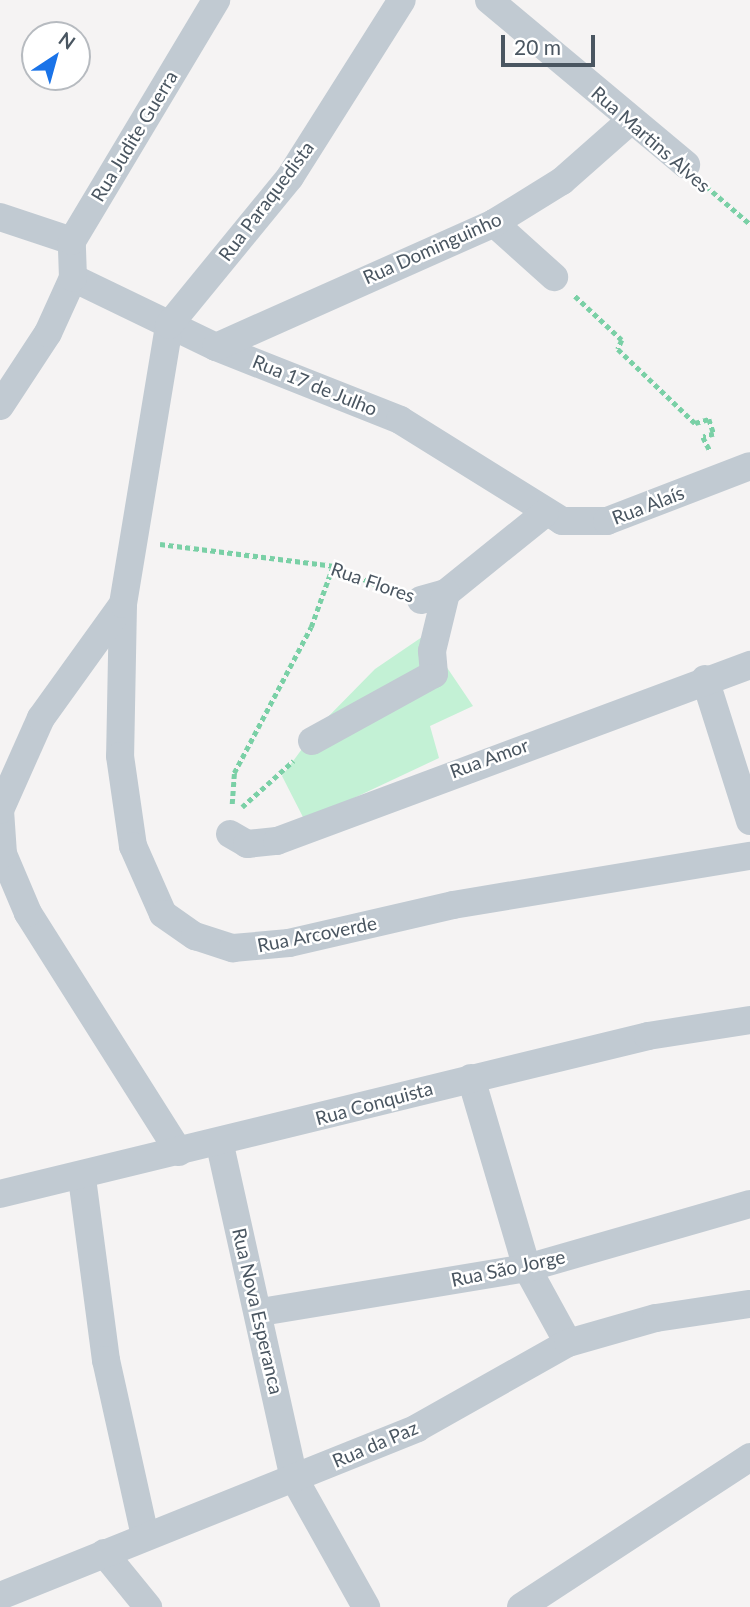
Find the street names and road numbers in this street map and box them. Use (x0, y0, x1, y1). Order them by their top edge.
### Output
street label: Rua Judite Guerra (86, 66, 182, 206)
street label: Rua Martins Alves (587, 81, 715, 197)
street label: Rua Paraquedista (214, 137, 318, 265)
street label: Rua Dominguinho (359, 207, 505, 289)
street label: Rua 17 de Julho (249, 350, 381, 420)
street label: Rua Alaís (608, 481, 688, 529)
street label: Rua Flores (328, 557, 418, 607)
street label: Rua Amor (446, 733, 532, 783)
street label: Rua Arcoverde (255, 911, 379, 957)
street label: Rua Conquista (313, 1076, 435, 1130)
street label: Rua Nova Esperanca (228, 1226, 288, 1396)
street label: Rua São Jorge (449, 1245, 567, 1291)
street label: Rua da Paz (329, 1416, 421, 1472)

